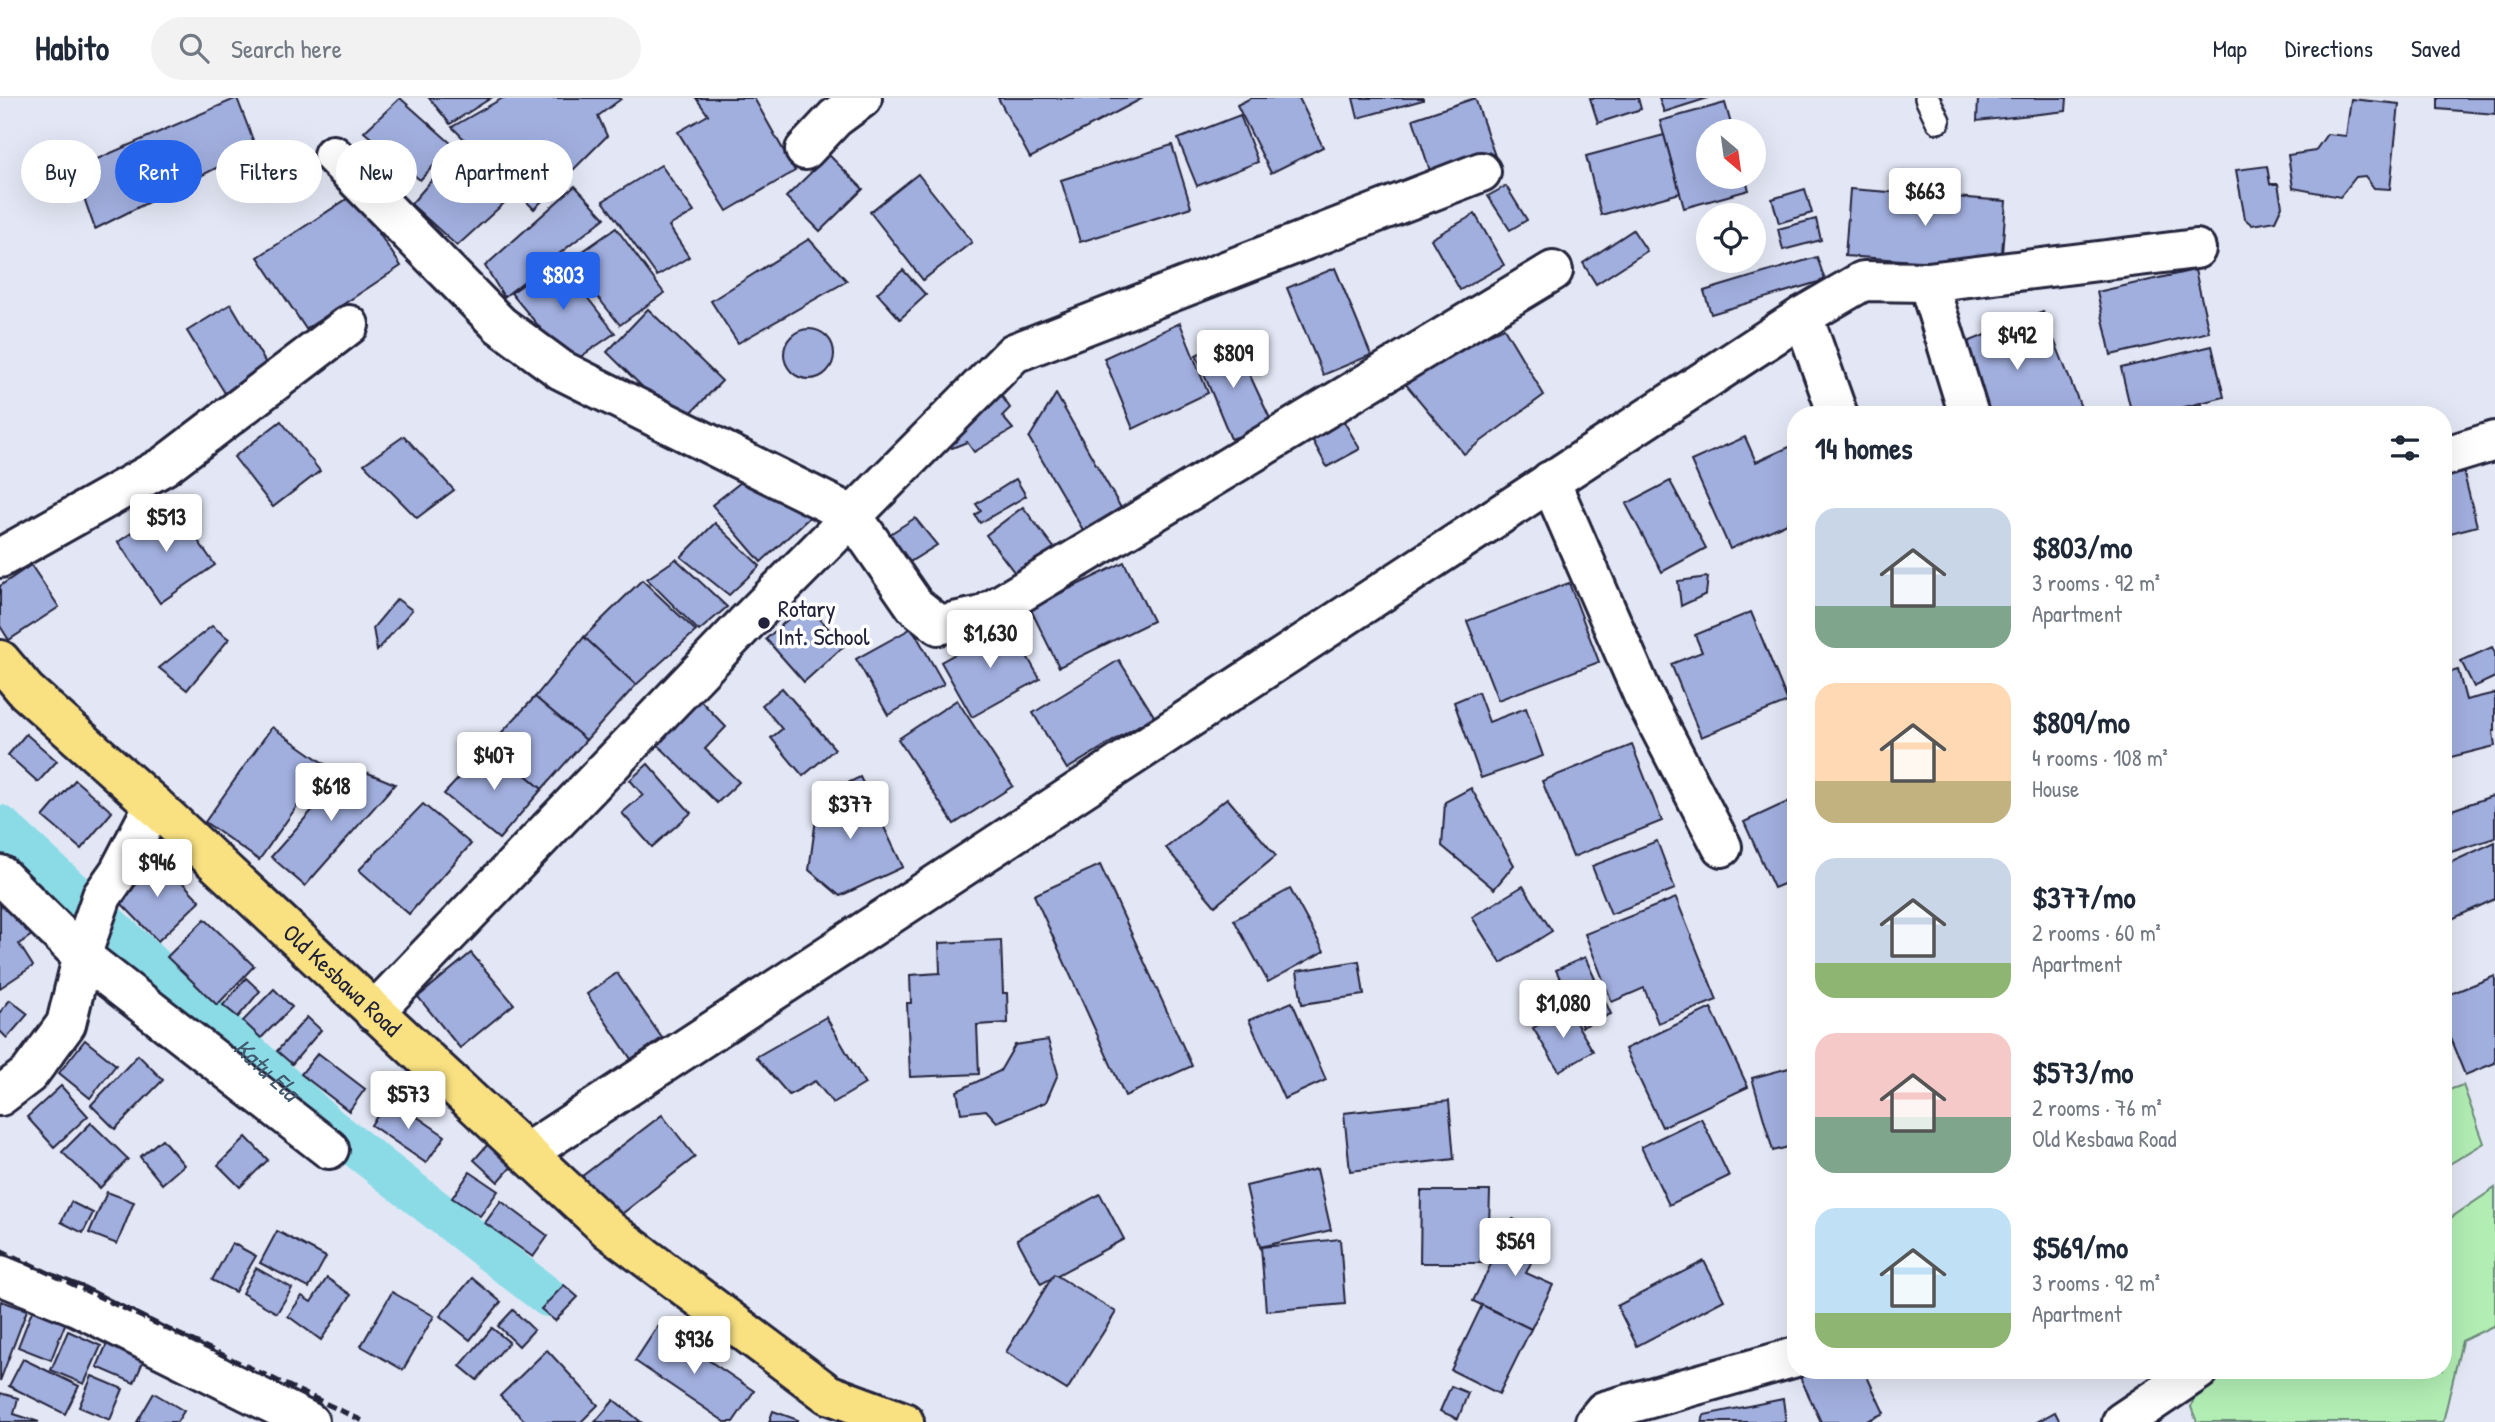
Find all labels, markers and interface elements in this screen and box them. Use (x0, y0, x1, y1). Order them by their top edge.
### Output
search box (151, 17, 641, 80)
text: Habito (35, 26, 109, 70)
icon: search (175, 29, 213, 67)
text: Search here (231, 31, 342, 66)
text: Map (2213, 32, 2247, 64)
text: Directions (2285, 32, 2373, 64)
text: Saved (2411, 32, 2460, 64)
north arrow (1696, 119, 1766, 189)
map controls (1696, 119, 1766, 273)
chip: Buy (21, 140, 101, 203)
chip: Rent (115, 140, 202, 203)
chip: Filters (216, 140, 322, 203)
chip: New (336, 140, 417, 203)
chip: Apartment (431, 140, 573, 203)
pin: $663 (1884, 169, 1966, 228)
text: $663 (1905, 175, 1945, 206)
button: locate (1696, 203, 1766, 273)
pin: $803 (522, 252, 604, 312)
text: $803 (542, 259, 584, 290)
pin: $492 (1976, 313, 2058, 372)
text: $492 (1997, 319, 2037, 350)
pin: $809 (1192, 330, 1274, 390)
text: $809 (1213, 337, 1253, 368)
text: 14 homes (1815, 428, 1913, 468)
icon: filters (2386, 429, 2424, 467)
pin: $513 (125, 494, 207, 554)
text: $513 (146, 501, 186, 532)
text: $803/mo (2032, 527, 2132, 567)
icon: home (1871, 536, 1955, 620)
text: 3 rooms · 92 m² (2032, 567, 2160, 598)
place label: Rotary Int. School (778, 592, 870, 652)
text: Apartment (2032, 598, 2122, 629)
pin: $1,630 (933, 610, 1047, 670)
marker: Rotary Int. School (756, 615, 772, 631)
text: $1,630 (963, 617, 1017, 648)
text: $809/mo (2032, 702, 2130, 742)
icon: home (1871, 711, 1955, 795)
pin: $407 (453, 732, 535, 792)
text: $407 (473, 739, 515, 770)
text: 4 rooms · 108 m² (2032, 742, 2168, 773)
pin: $618 (290, 764, 372, 823)
text: $618 (311, 770, 351, 801)
text: House (2032, 773, 2079, 804)
pin: $377 (809, 782, 891, 841)
text: $377 (828, 788, 872, 819)
pin: $946 (116, 840, 198, 899)
text: $946 (138, 846, 176, 877)
text: $377/mo (2032, 877, 2136, 917)
icon: home (1871, 886, 1955, 970)
street label: Old Kesbawa Road (277, 917, 409, 1043)
text: 2 rooms · 60 m² (2032, 917, 2161, 948)
text: Apartment (2032, 948, 2122, 979)
pin: $1,080 (1506, 981, 1620, 1040)
text: $1,080 (1535, 987, 1591, 1018)
water label: Katu Ela (227, 1030, 310, 1110)
text: $573/mo (2032, 1052, 2133, 1092)
icon: home (1871, 1061, 1955, 1145)
pin: $573 (367, 1072, 449, 1131)
text: $573 (386, 1078, 430, 1109)
text: 2 rooms · 76 m² (2032, 1092, 2162, 1123)
text: Old Kesbawa Road (2032, 1123, 2176, 1154)
pin: $569 (1474, 1218, 1556, 1278)
text: $569 (1495, 1225, 1535, 1256)
text: $569/mo (2032, 1227, 2128, 1267)
icon: home (1871, 1236, 1955, 1320)
text: 3 rooms · 92 m² (2032, 1267, 2160, 1298)
text: Apartment (2032, 1298, 2122, 1329)
pin: $936 (653, 1316, 735, 1376)
text: $936 (674, 1323, 714, 1354)

